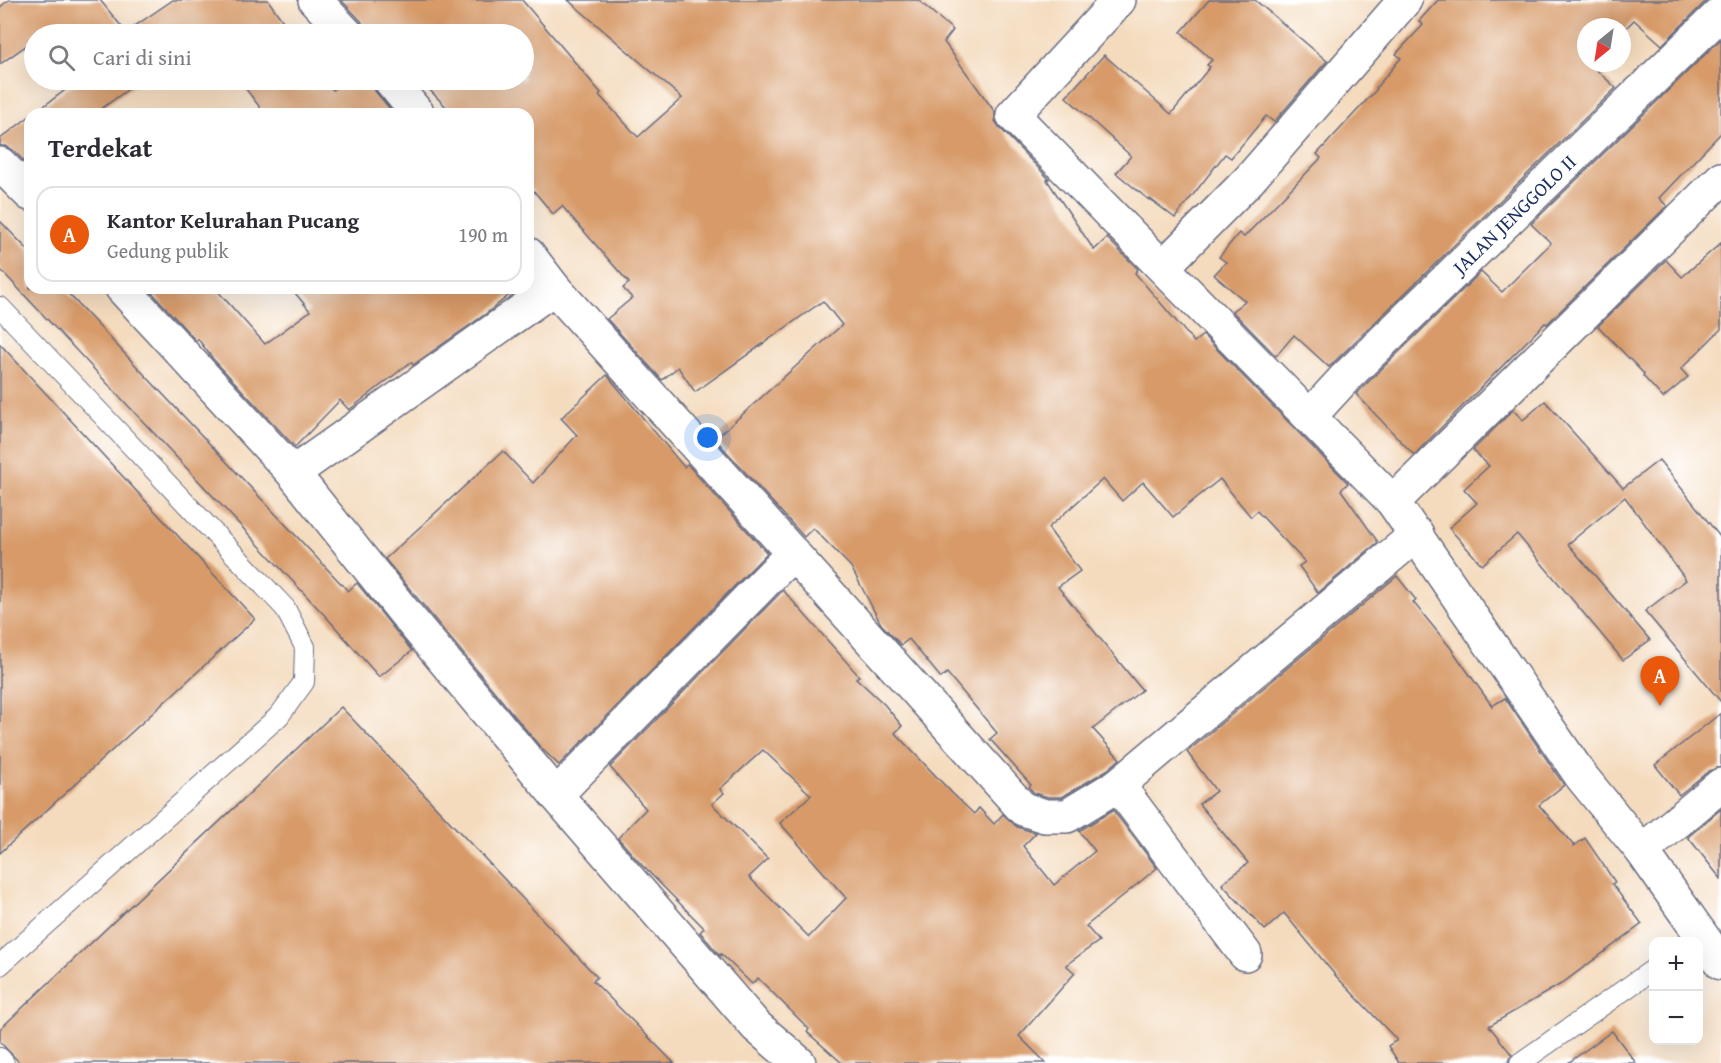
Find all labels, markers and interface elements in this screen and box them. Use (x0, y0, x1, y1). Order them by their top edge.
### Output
north arrow (1577, 18, 1631, 72)
search box (24, 24, 534, 90)
icon: search (45, 41, 78, 74)
text: Cari di sini (93, 41, 192, 73)
text: Terdekat (48, 128, 152, 167)
street label: JALAN JENGGOLO II (1444, 147, 1582, 283)
text: Kantor Kelurahan Pucang (107, 204, 359, 236)
text: A (63, 220, 76, 249)
text: 190 m (458, 220, 508, 249)
text: Gedung publik (107, 236, 229, 265)
your location (693, 423, 722, 452)
pin: A (1640, 656, 1680, 706)
map controls (1649, 937, 1703, 1045)
button: + (1649, 937, 1703, 991)
button: − (1649, 991, 1703, 1045)

